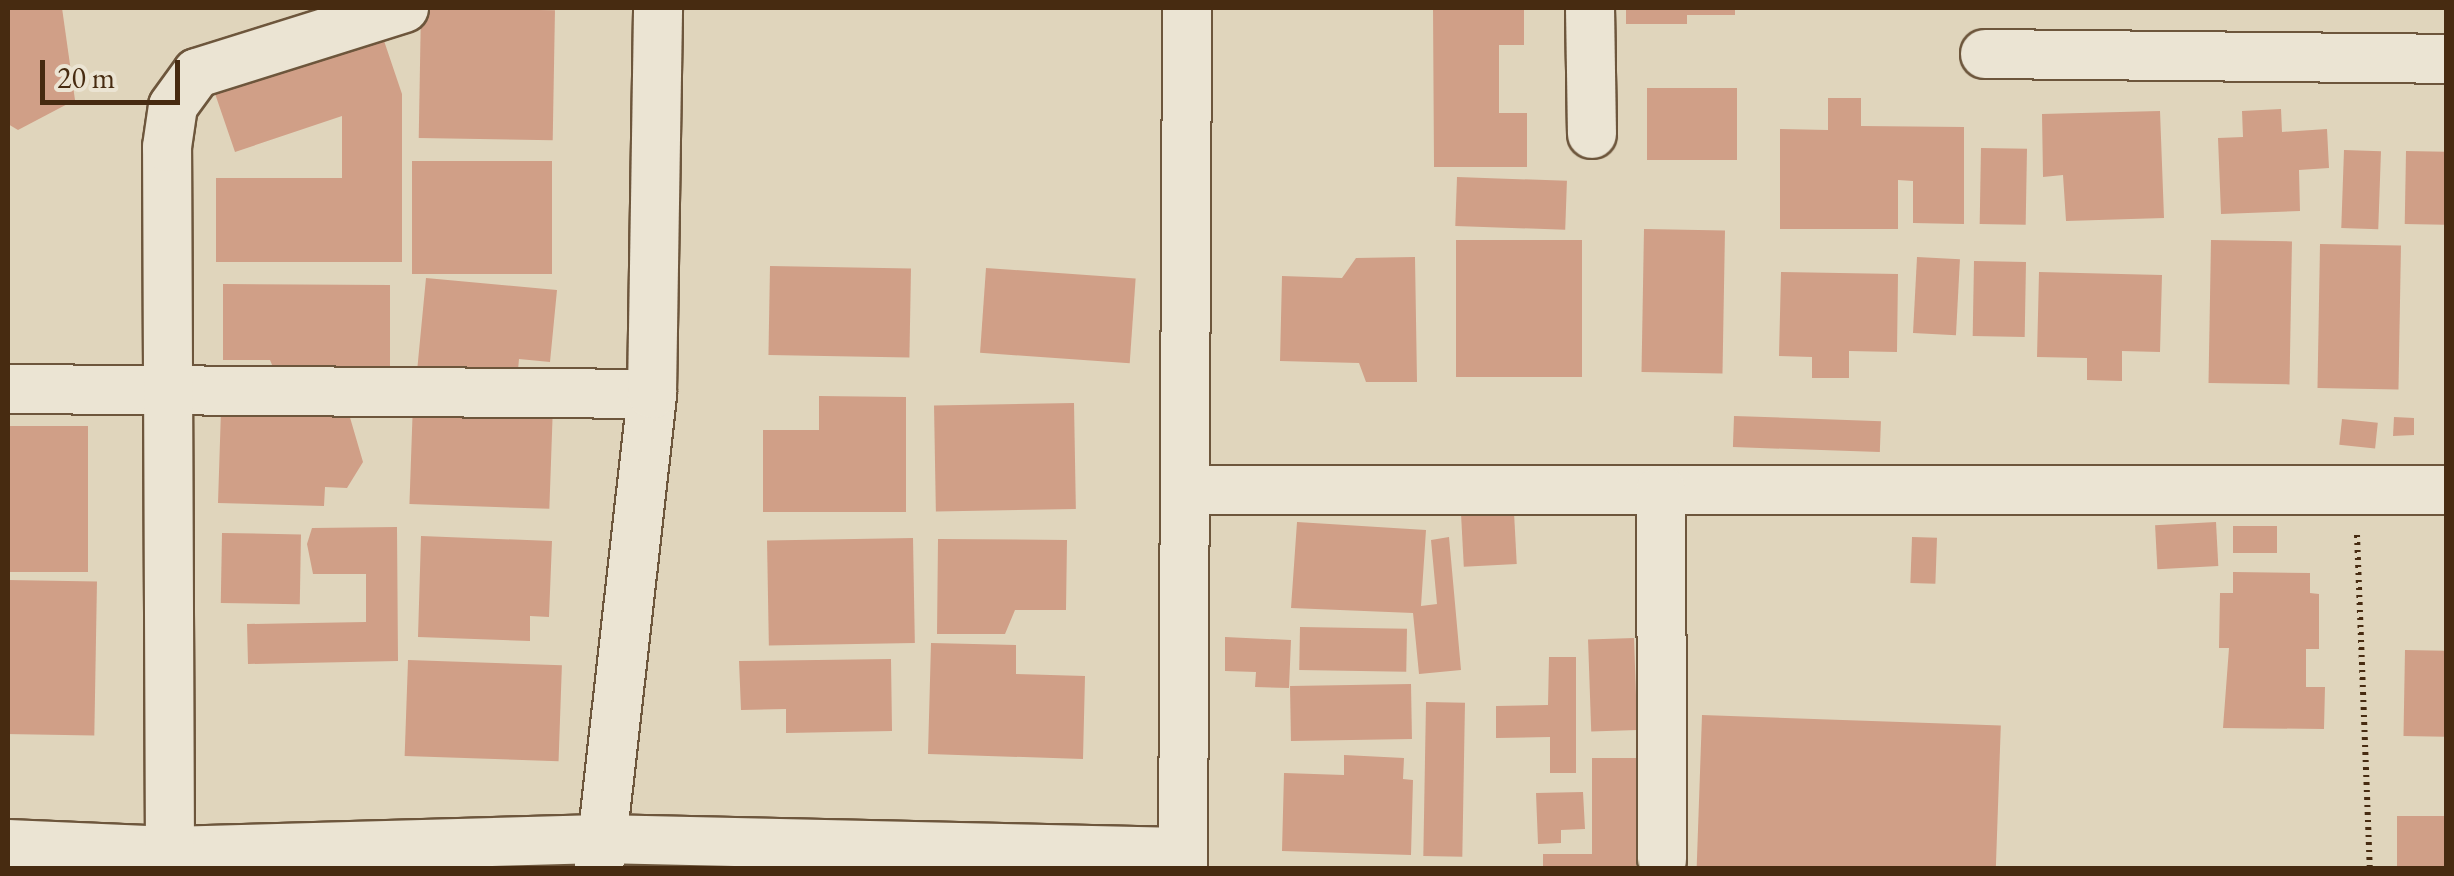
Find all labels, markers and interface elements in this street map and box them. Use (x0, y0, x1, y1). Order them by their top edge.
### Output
scale bar (45, 40, 185, 102)
text: 20 m (57, 58, 115, 97)

